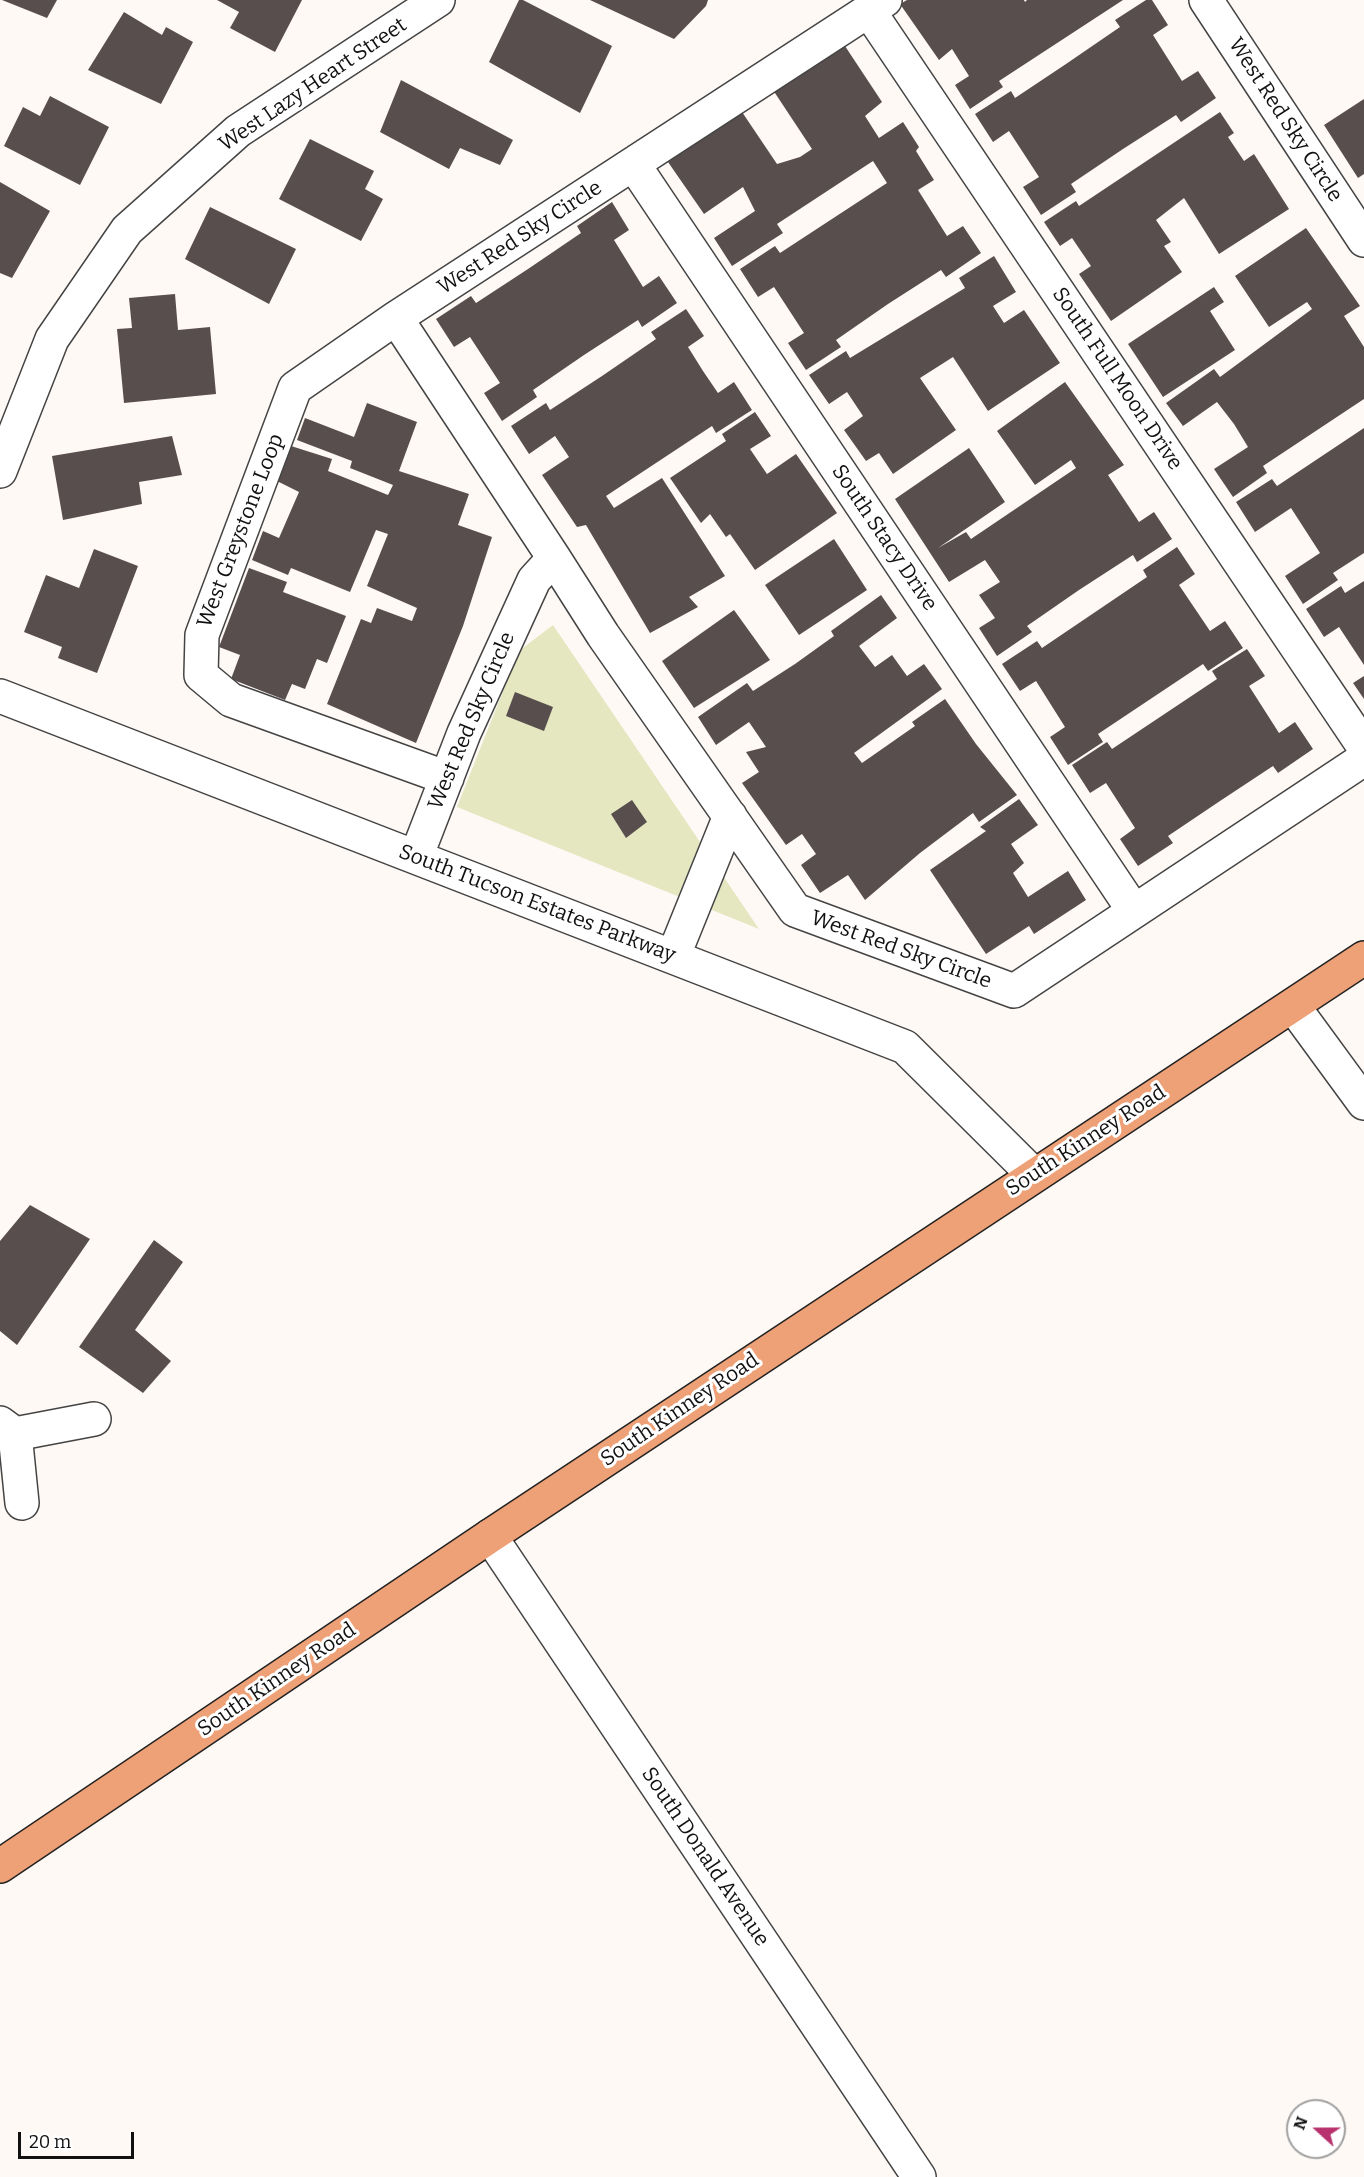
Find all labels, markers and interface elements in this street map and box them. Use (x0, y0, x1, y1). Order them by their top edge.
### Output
street label: West Lazy Heart Street (214, 13, 412, 157)
street label: West Red Sky Circle (1223, 33, 1347, 207)
street label: West Red Sky Circle (433, 176, 607, 300)
street label: South Full Moon Drive (1047, 283, 1187, 475)
street label: West Greystone Loop (192, 430, 290, 632)
street label: South Stacy Drive (826, 460, 942, 616)
street label: West Red Sky Circle (423, 628, 521, 814)
street label: South Tucson Estates Parkway (395, 840, 679, 968)
street label: West Red Sky Circle (807, 906, 995, 994)
street label: South Kinney Road (1001, 1080, 1171, 1202)
street label: South Kinney Road (596, 1348, 764, 1472)
street label: South Kinney Road (193, 1618, 361, 1742)
street label: South Donald Avenue (636, 1763, 774, 1951)
north arrow (1286, 2099, 1346, 2159)
text: N (1290, 2114, 1312, 2132)
scale bar (21, 2120, 136, 2158)
text: 20 m (29, 2131, 71, 2153)

